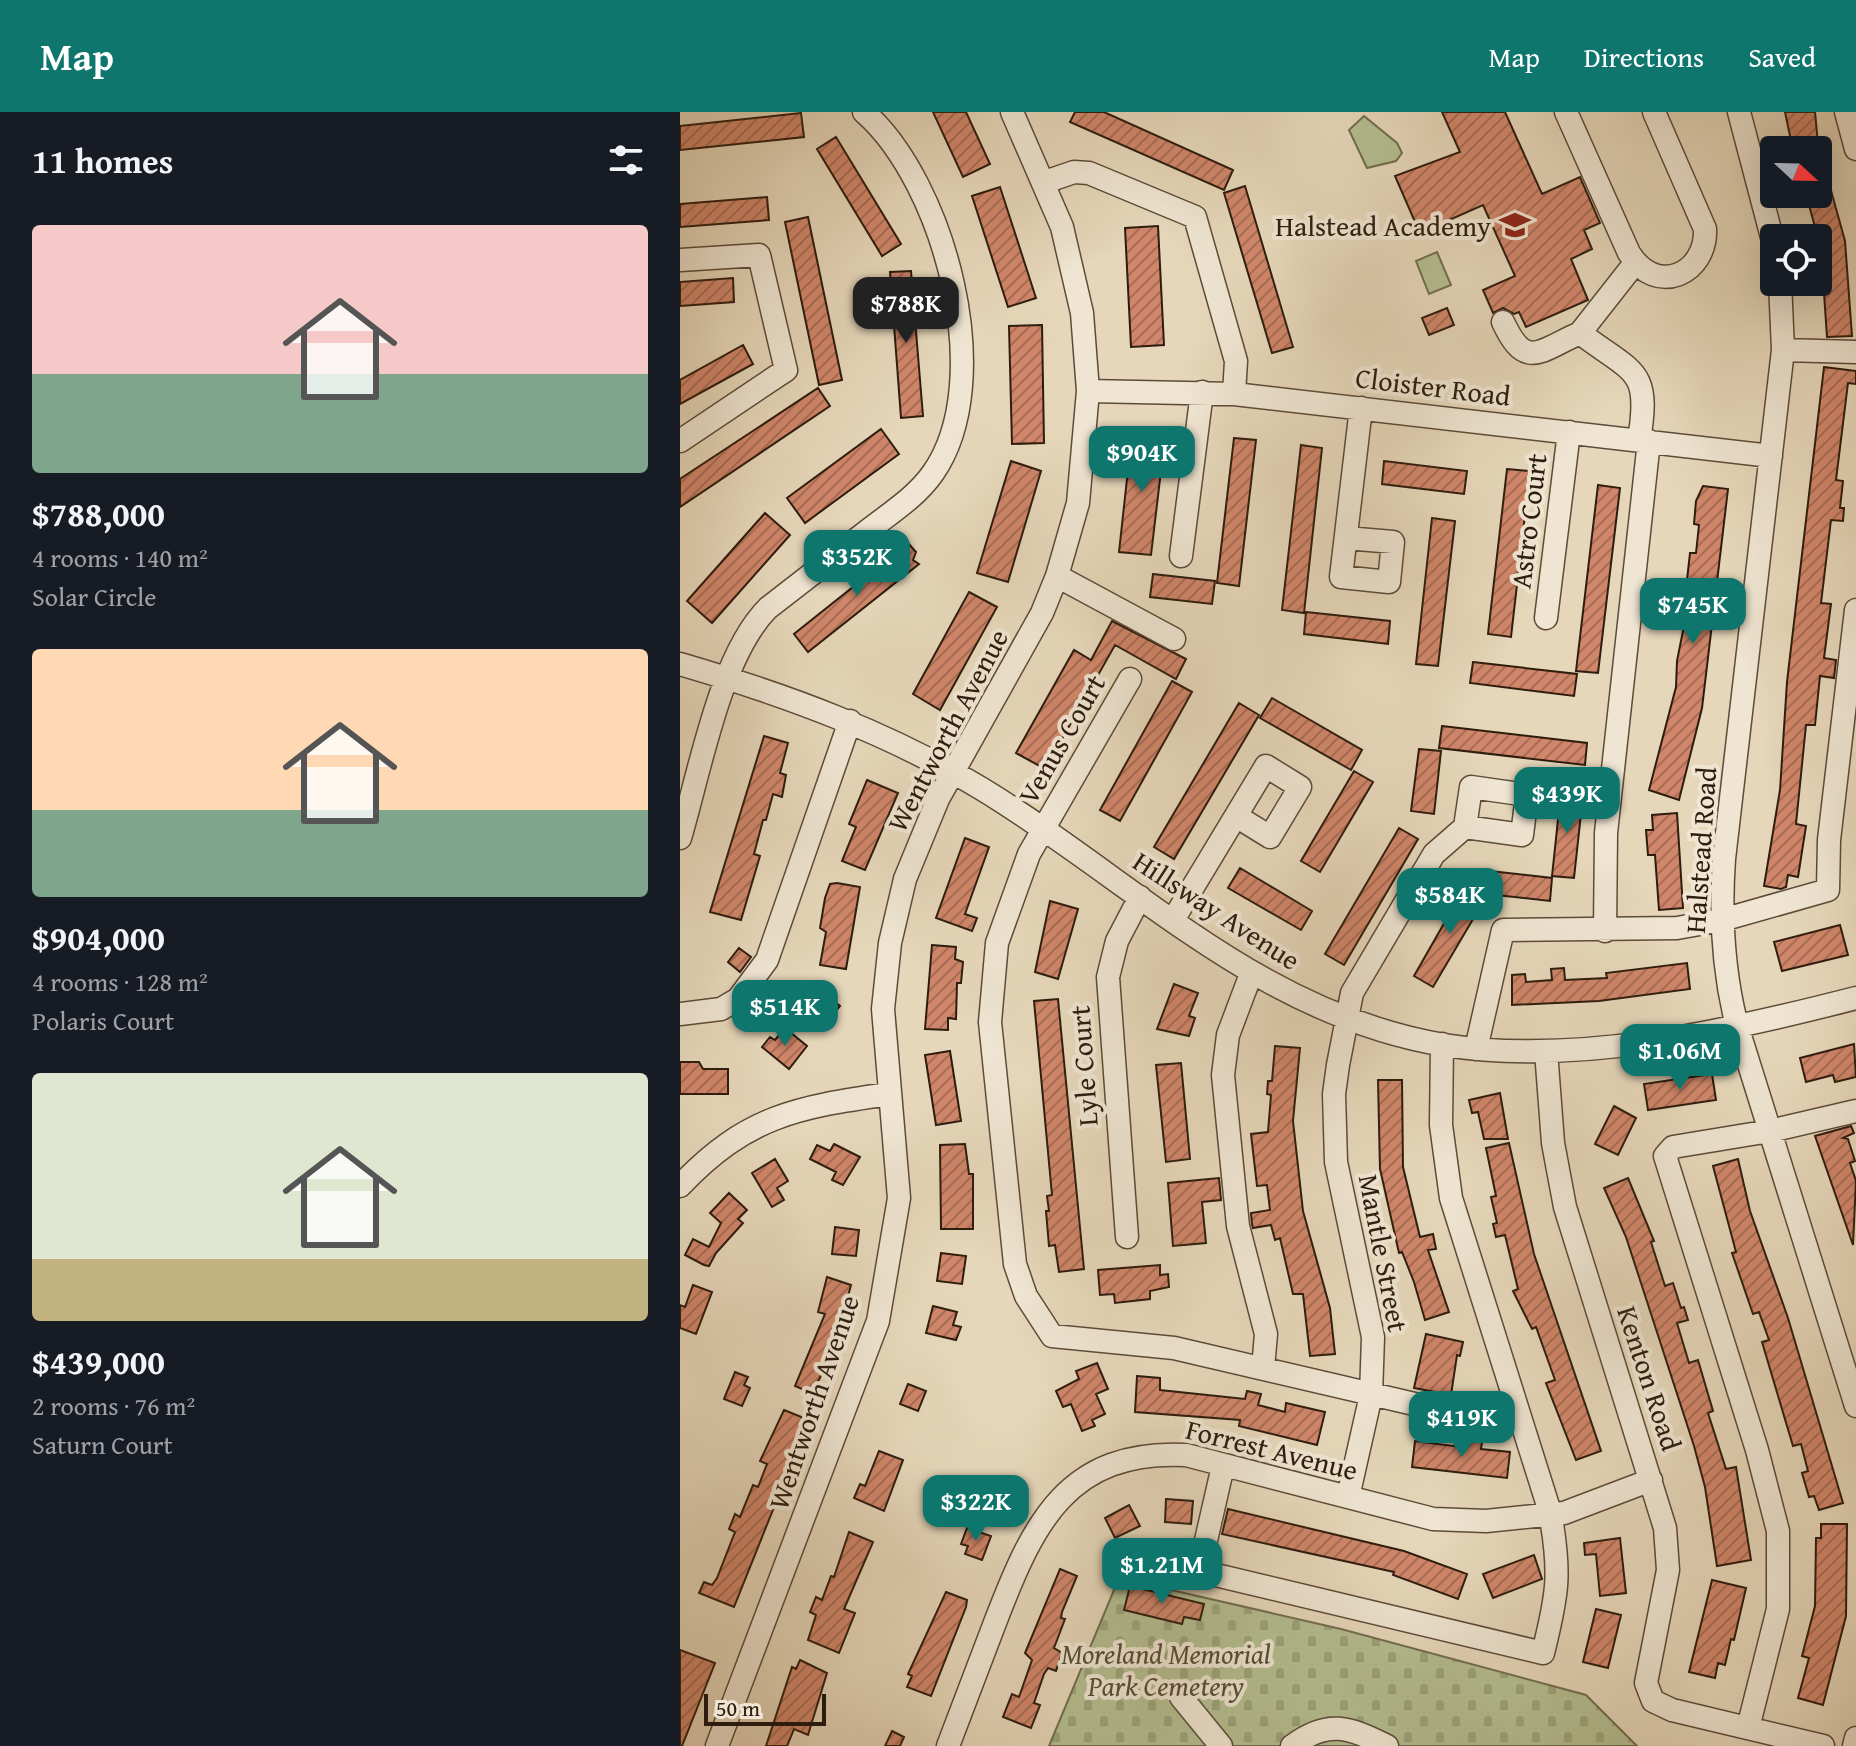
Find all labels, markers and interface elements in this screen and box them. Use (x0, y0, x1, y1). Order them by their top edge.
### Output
text: Map (40, 28, 114, 84)
text: Map (1488, 36, 1540, 77)
text: Directions (1584, 36, 1704, 77)
text: Saved (1748, 36, 1816, 77)
text: 11 homes (32, 136, 173, 185)
north arrow (1760, 136, 1832, 208)
map controls (1760, 136, 1832, 296)
icon: filters (604, 138, 648, 182)
place label: Halstead Academy (1275, 205, 1491, 246)
school or university icon: Halstead Academy (1498, 208, 1532, 242)
button: locate (1760, 224, 1832, 296)
icon: home (268, 277, 412, 421)
pin: $788K (850, 277, 962, 345)
text: $788K (871, 283, 941, 322)
street label: Cloister Road (1353, 356, 1513, 416)
pin: $904K (1086, 426, 1198, 494)
text: $904K (1107, 432, 1177, 471)
street label: Astro Court (1499, 451, 1557, 591)
text: $788,000 (32, 489, 165, 538)
pin: $352K (801, 530, 913, 598)
text: $352K (822, 536, 892, 575)
text: 4 rooms · 140 m² (32, 538, 208, 577)
text: Solar Circle (32, 577, 156, 616)
pin: $745K (1637, 578, 1749, 646)
text: $745K (1658, 584, 1728, 623)
street label: Wentworth Avenue (876, 621, 1018, 839)
street label: Venus Court (1007, 666, 1115, 812)
icon: home (268, 701, 412, 845)
street label: Halstead Road (1674, 765, 1726, 935)
pin: $439K (1511, 767, 1623, 835)
text: $439K (1532, 773, 1602, 812)
street label: Hillsway Avenue (1125, 840, 1309, 980)
pin: $584K (1394, 868, 1506, 936)
text: $584K (1415, 874, 1485, 913)
text: $904,000 (32, 913, 165, 962)
text: 4 rooms · 128 m² (32, 962, 208, 1001)
pin: $514K (729, 980, 841, 1048)
text: $514K (750, 986, 820, 1025)
text: Polaris Court (32, 1001, 174, 1040)
street label: Lyle Court (1058, 1004, 1108, 1128)
pin: $1.06M (1615, 1024, 1745, 1092)
text: $1.06M (1638, 1030, 1722, 1069)
icon: home (268, 1125, 412, 1269)
street label: Mantle Street (1349, 1171, 1419, 1335)
street label: Wentworth Avenue (757, 1289, 869, 1515)
street label: Kenton Road (1607, 1300, 1693, 1456)
text: $439,000 (32, 1337, 165, 1386)
text: 2 rooms · 76 m² (32, 1386, 195, 1425)
pin: $419K (1406, 1391, 1518, 1459)
text: $419K (1427, 1397, 1497, 1436)
street label: Forrest Avenue (1182, 1408, 1362, 1490)
text: Saturn Court (32, 1425, 173, 1464)
pin: $322K (920, 1475, 1032, 1543)
text: $322K (941, 1481, 1011, 1520)
pin: $1.21M (1097, 1538, 1227, 1606)
text: $1.21M (1120, 1544, 1204, 1583)
park label: Moreland Memorial Park Cemetery (1061, 1633, 1271, 1706)
scale bar (704, 1690, 826, 1726)
text: 50 m (716, 1692, 760, 1724)

